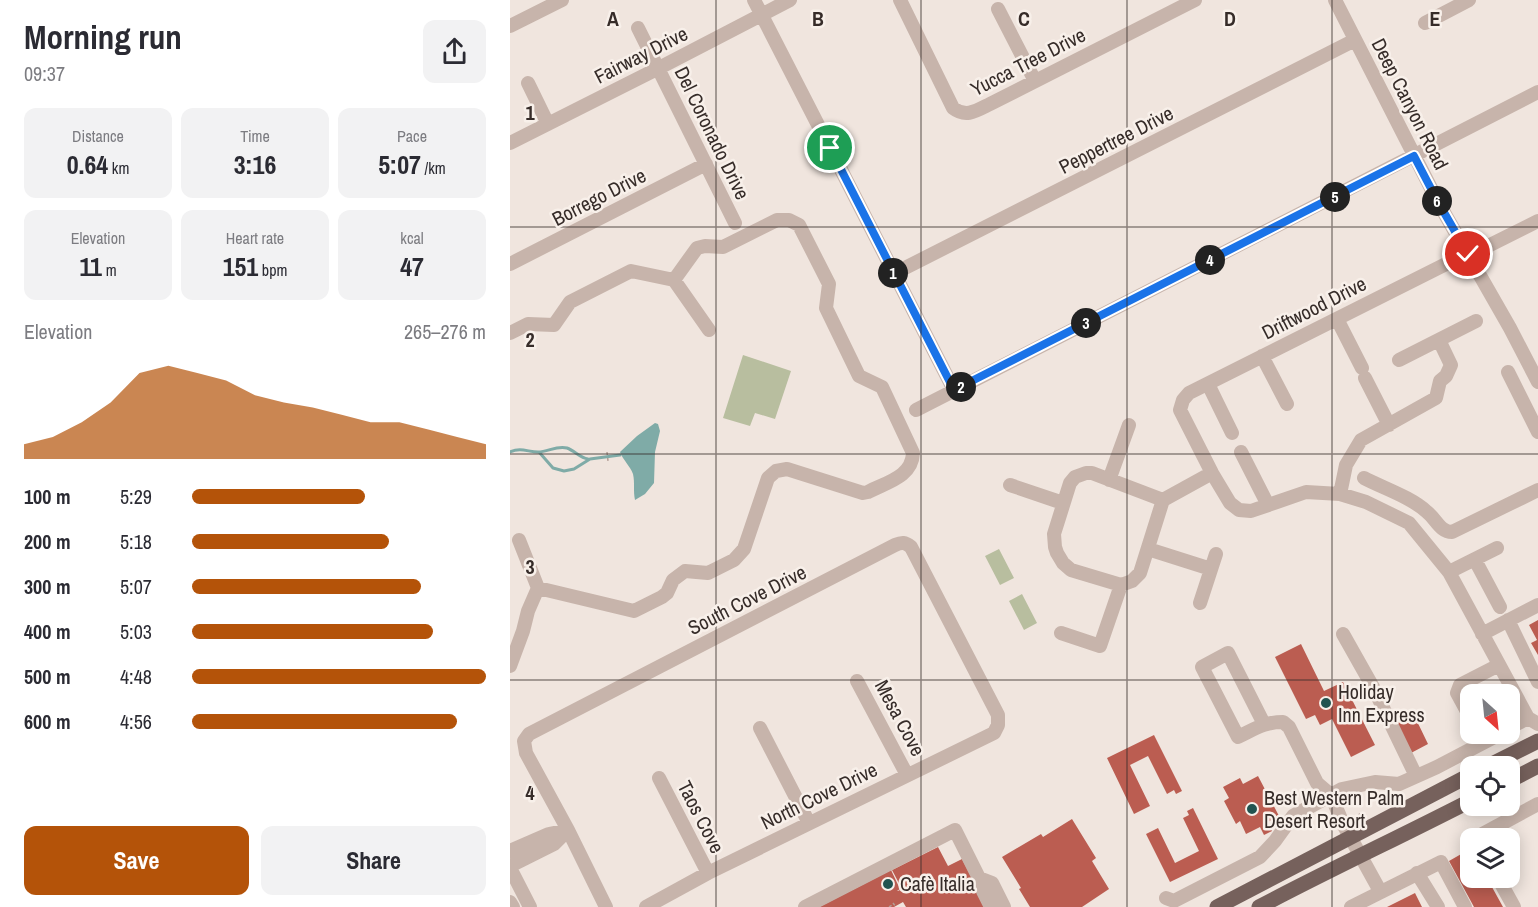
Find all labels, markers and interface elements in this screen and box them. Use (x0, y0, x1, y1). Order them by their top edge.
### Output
text: A (607, 5, 619, 32)
text: B (812, 5, 824, 32)
text: C (1018, 5, 1030, 32)
text: D (1224, 5, 1236, 32)
text: E (1430, 5, 1441, 32)
text: Morning run (24, 15, 182, 59)
button: share (423, 20, 486, 83)
street label: Fairway Drive (590, 20, 692, 90)
street label: Yucca Tree Drive (966, 21, 1090, 102)
street label: Deep Canyon Road (1366, 33, 1455, 174)
text: 09:37 (24, 60, 65, 87)
street label: Del Coronado Drive (669, 62, 756, 204)
text: 1 (525, 99, 535, 126)
street label: Peppertree Drive (1054, 99, 1178, 180)
pin (804, 122, 855, 173)
text: Distance (72, 125, 124, 147)
text: Time (240, 125, 270, 147)
text: Pace (397, 125, 427, 147)
icon: arrive (813, 131, 846, 164)
text: 0.64 (67, 147, 108, 182)
text: 3:16 (234, 147, 276, 182)
text: 5:07 (378, 147, 421, 182)
text: km (108, 157, 129, 179)
text: /km (421, 157, 446, 179)
street label: Borrego Drive (547, 161, 650, 232)
pin: 5 (1320, 182, 1350, 212)
text: 5 (1331, 186, 1339, 208)
pin: 6 (1422, 186, 1452, 216)
text: 6 (1433, 190, 1441, 212)
text: Elevation (71, 227, 125, 249)
text: Heart rate (226, 227, 284, 249)
text: kcal (400, 227, 424, 249)
pin (1442, 228, 1493, 279)
icon: check (1451, 237, 1484, 270)
pin: 4 (1195, 245, 1225, 275)
text: 11 (79, 249, 102, 284)
text: 151 (223, 249, 258, 284)
text: 47 (400, 249, 424, 284)
text: 4 (1206, 249, 1214, 271)
pin: 1 (878, 258, 908, 288)
text: m (102, 259, 117, 281)
text: bpm (258, 259, 287, 281)
text: 1 (889, 262, 897, 284)
street label: Driftwood Drive (1257, 270, 1371, 345)
pin: 3 (1071, 308, 1101, 338)
text: 3 (1082, 312, 1090, 334)
text: Elevation (24, 318, 92, 345)
text: 265–276 m (404, 318, 486, 345)
text: 2 (525, 326, 535, 353)
pin: 2 (946, 372, 976, 402)
text: 2 (957, 376, 965, 398)
text: 100 m (24, 483, 71, 510)
text: 5:29 (120, 483, 152, 510)
text: 200 m (24, 528, 71, 555)
text: 5:18 (120, 528, 152, 555)
text: 3 (525, 553, 535, 580)
street label: South Cove Drive (683, 558, 811, 641)
text: 300 m (24, 573, 71, 600)
text: 5:07 (120, 573, 152, 600)
text: 400 m (24, 618, 71, 645)
text: 5:03 (120, 618, 152, 645)
text: 500 m (24, 663, 71, 690)
text: 4:48 (120, 663, 152, 690)
street label: Mesa Cove (869, 675, 932, 761)
place label: Holiday Inn Express (1338, 678, 1425, 728)
north arrow (1460, 684, 1520, 744)
map controls (1460, 684, 1520, 888)
marker: Holiday Inn Express (1319, 696, 1333, 710)
text: 600 m (24, 708, 71, 735)
text: 4:56 (120, 708, 152, 735)
street label: North Cove Drive (756, 756, 882, 835)
button: locate (1460, 756, 1520, 816)
street label: Taos Cove (672, 776, 731, 858)
text: 4 (525, 779, 535, 806)
place label: Best Western Palm Desert Resort (1264, 784, 1404, 834)
marker: Best Western Palm Desert Resort (1245, 802, 1259, 816)
button: Save (24, 826, 249, 895)
button: Share (261, 826, 486, 895)
button: layers (1460, 828, 1520, 888)
place label: Cafè Italia (900, 870, 975, 897)
marker: Cafè Italia (881, 877, 895, 891)

